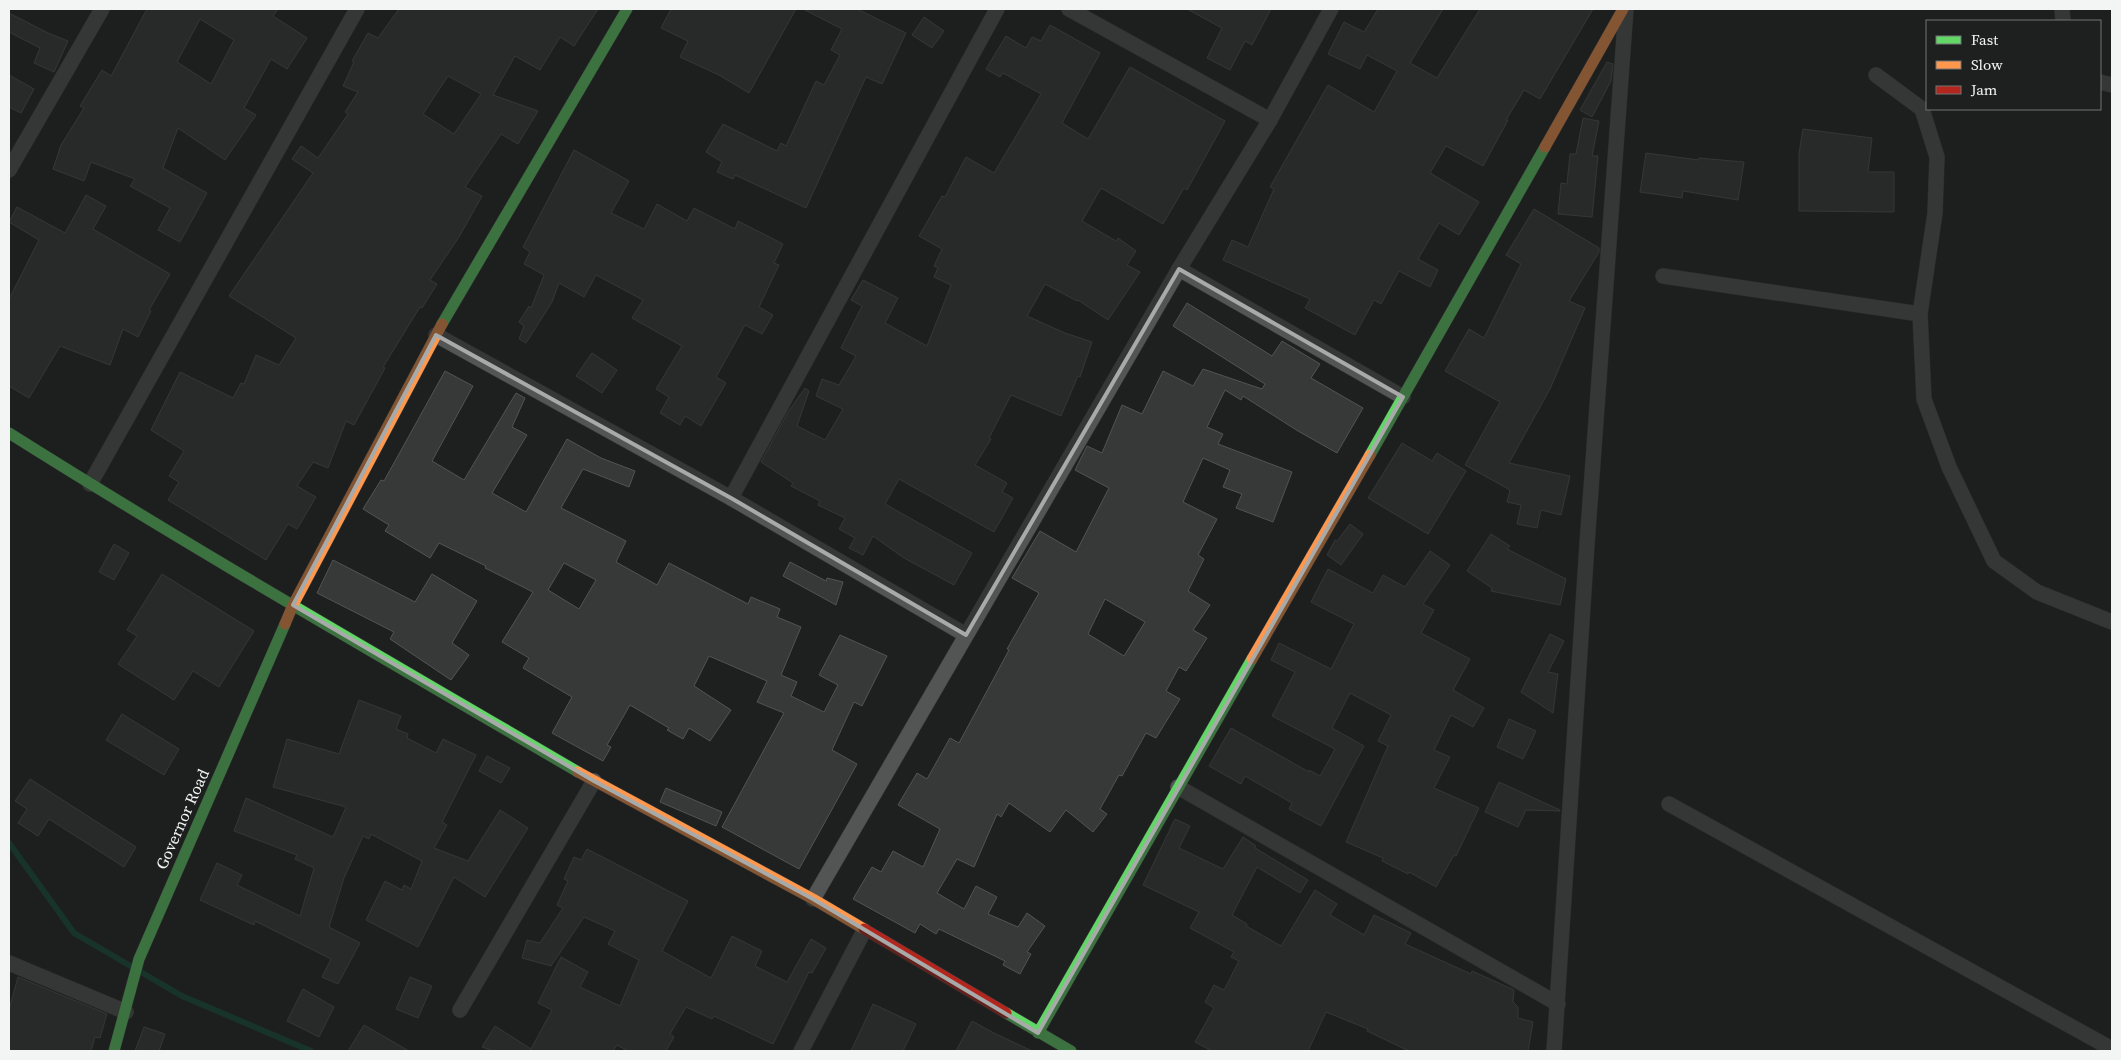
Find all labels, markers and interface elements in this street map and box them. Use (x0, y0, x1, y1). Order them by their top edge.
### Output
legend (1926, 20, 2101, 110)
text: Fast (1971, 29, 1998, 50)
text: Slow (1971, 54, 2003, 75)
text: Jam (1970, 79, 1998, 100)
street label: Governor Road (150, 765, 214, 873)

